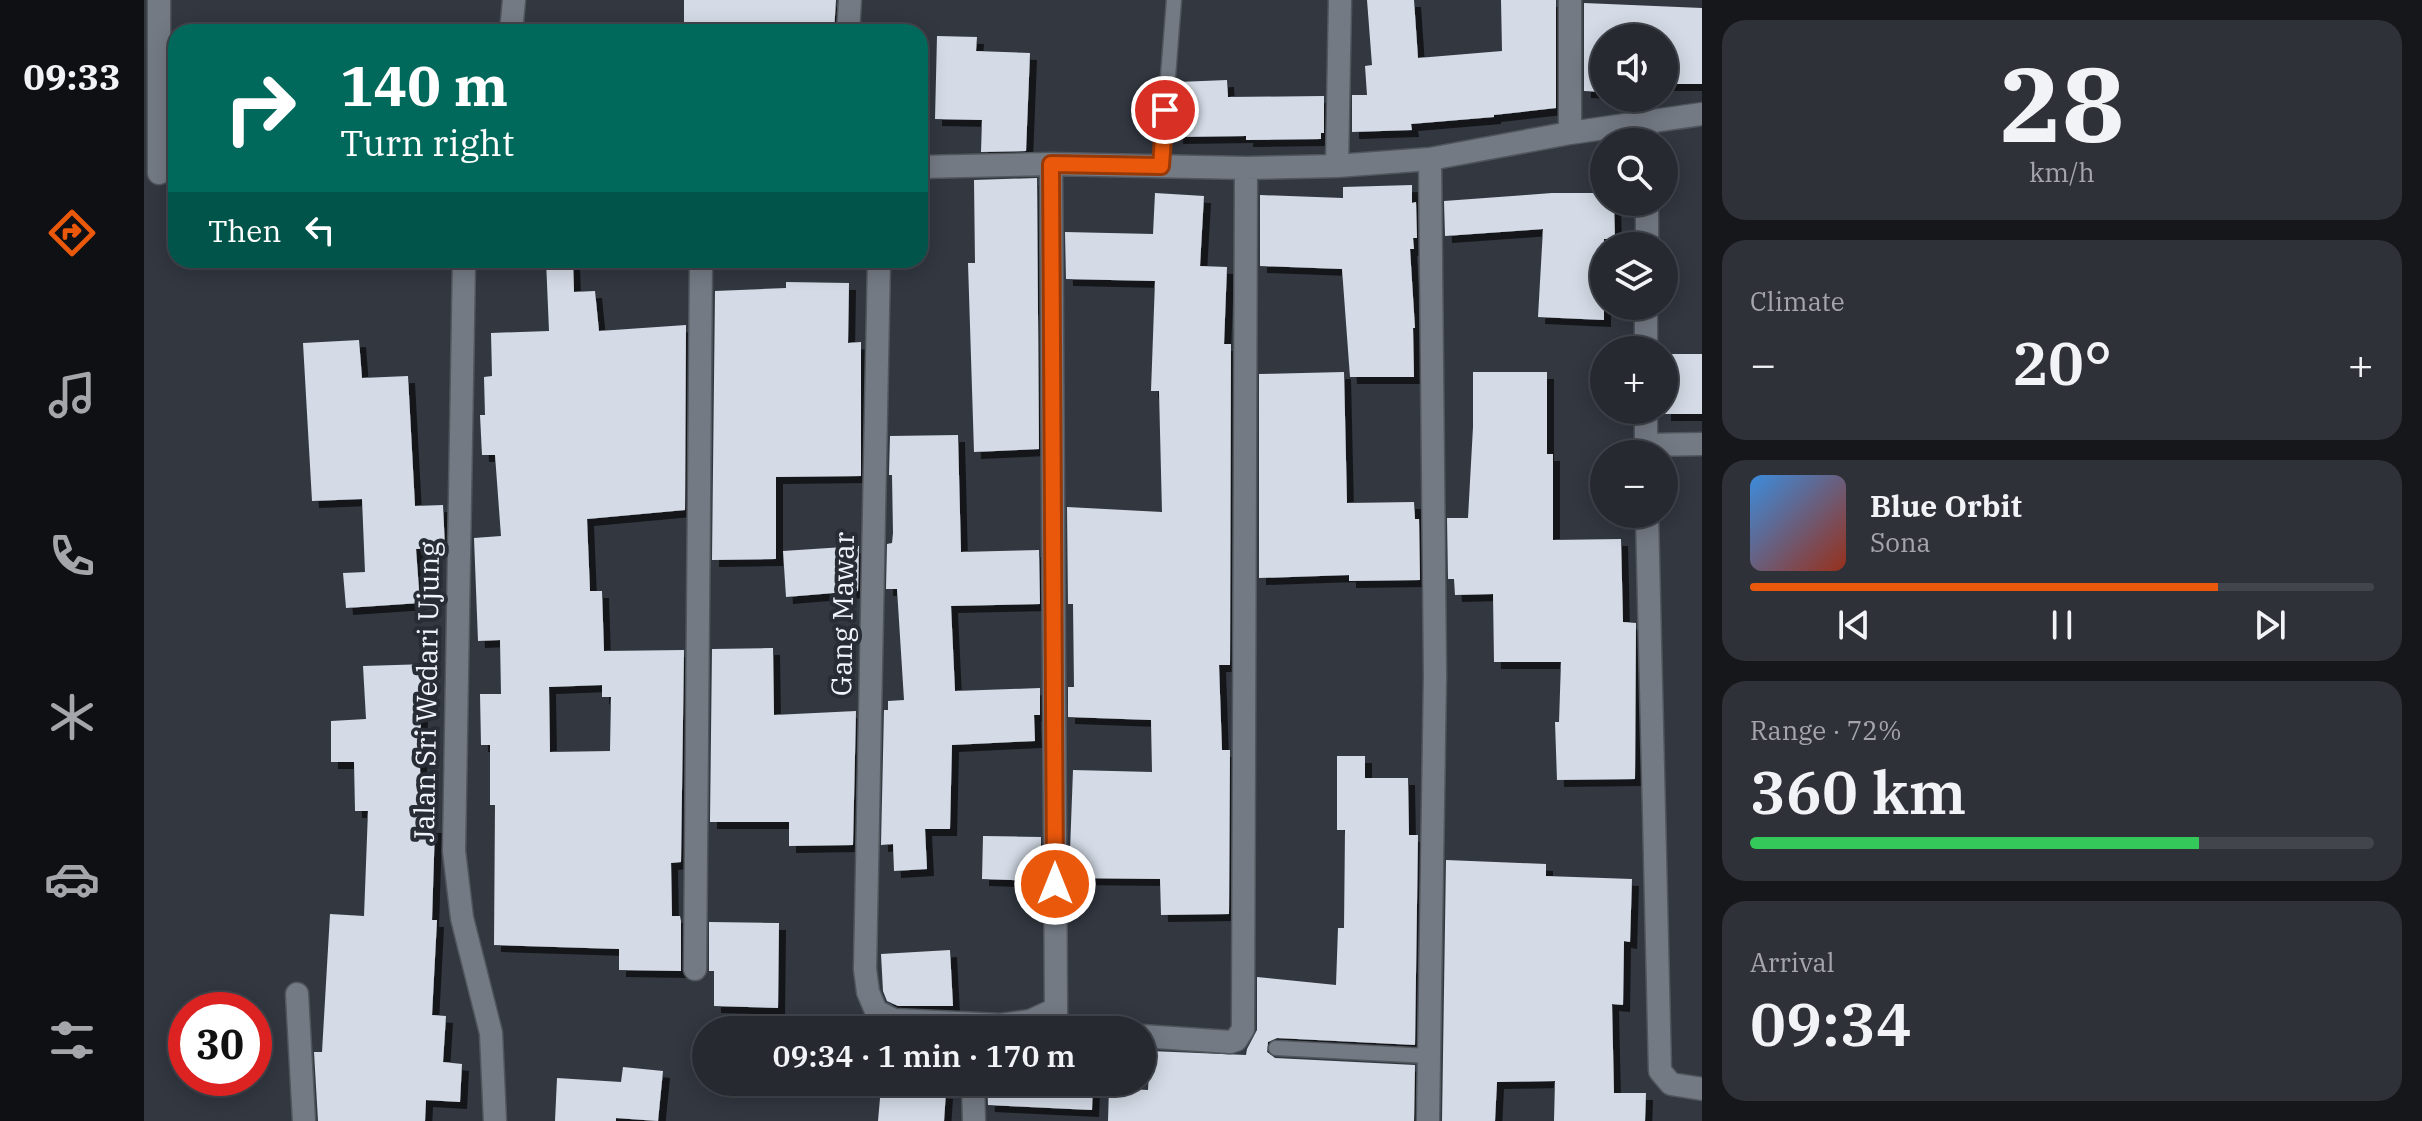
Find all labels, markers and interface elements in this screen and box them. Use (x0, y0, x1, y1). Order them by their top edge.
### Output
map controls (1590, 24, 1678, 528)
button: sound (1590, 24, 1678, 112)
text: 28 (2000, 35, 2124, 171)
text: 140 m (340, 49, 508, 121)
text: 09:33 (23, 53, 121, 100)
icon: right (208, 56, 312, 160)
pin (1131, 76, 1199, 144)
icon: arrive (1143, 88, 1187, 132)
text: Turn right (340, 119, 514, 166)
button: search (1590, 128, 1678, 216)
text: km/h (2029, 155, 2095, 189)
icon: directions (44, 205, 100, 261)
icon: left (298, 208, 342, 252)
text: Then (208, 211, 282, 250)
button: layers (1590, 232, 1678, 320)
text: Climate (1750, 284, 1845, 318)
text: 20° (2012, 323, 2112, 402)
text: − (1750, 335, 1776, 392)
text: + (2348, 335, 2374, 392)
button: + (1590, 336, 1678, 424)
icon: music (44, 367, 100, 423)
button: − (1590, 440, 1678, 528)
text: Blue Orbit (1870, 486, 2022, 525)
text: Sona (1870, 525, 1931, 559)
icon: phone (44, 528, 100, 584)
street label: Gang Mawar (822, 531, 862, 696)
street label: Jalan Sri Wedari Ujung (405, 541, 447, 843)
icon: previous (1832, 603, 1876, 647)
icon: pause (2040, 603, 2084, 647)
icon: next (2248, 603, 2292, 647)
icon: climate (44, 689, 100, 745)
text: Range · 72% (1750, 713, 1902, 747)
text: 360 km (1750, 752, 1966, 831)
position arrow (1013, 842, 1097, 926)
icon: car (44, 851, 100, 907)
text: Arrival (1750, 945, 1835, 979)
text: 09:34 (1750, 984, 1912, 1063)
speed limit sign: 30 (168, 992, 272, 1096)
icon: filters (44, 1012, 100, 1068)
text: 09:34 · 1 min · 170 m (773, 1036, 1075, 1075)

